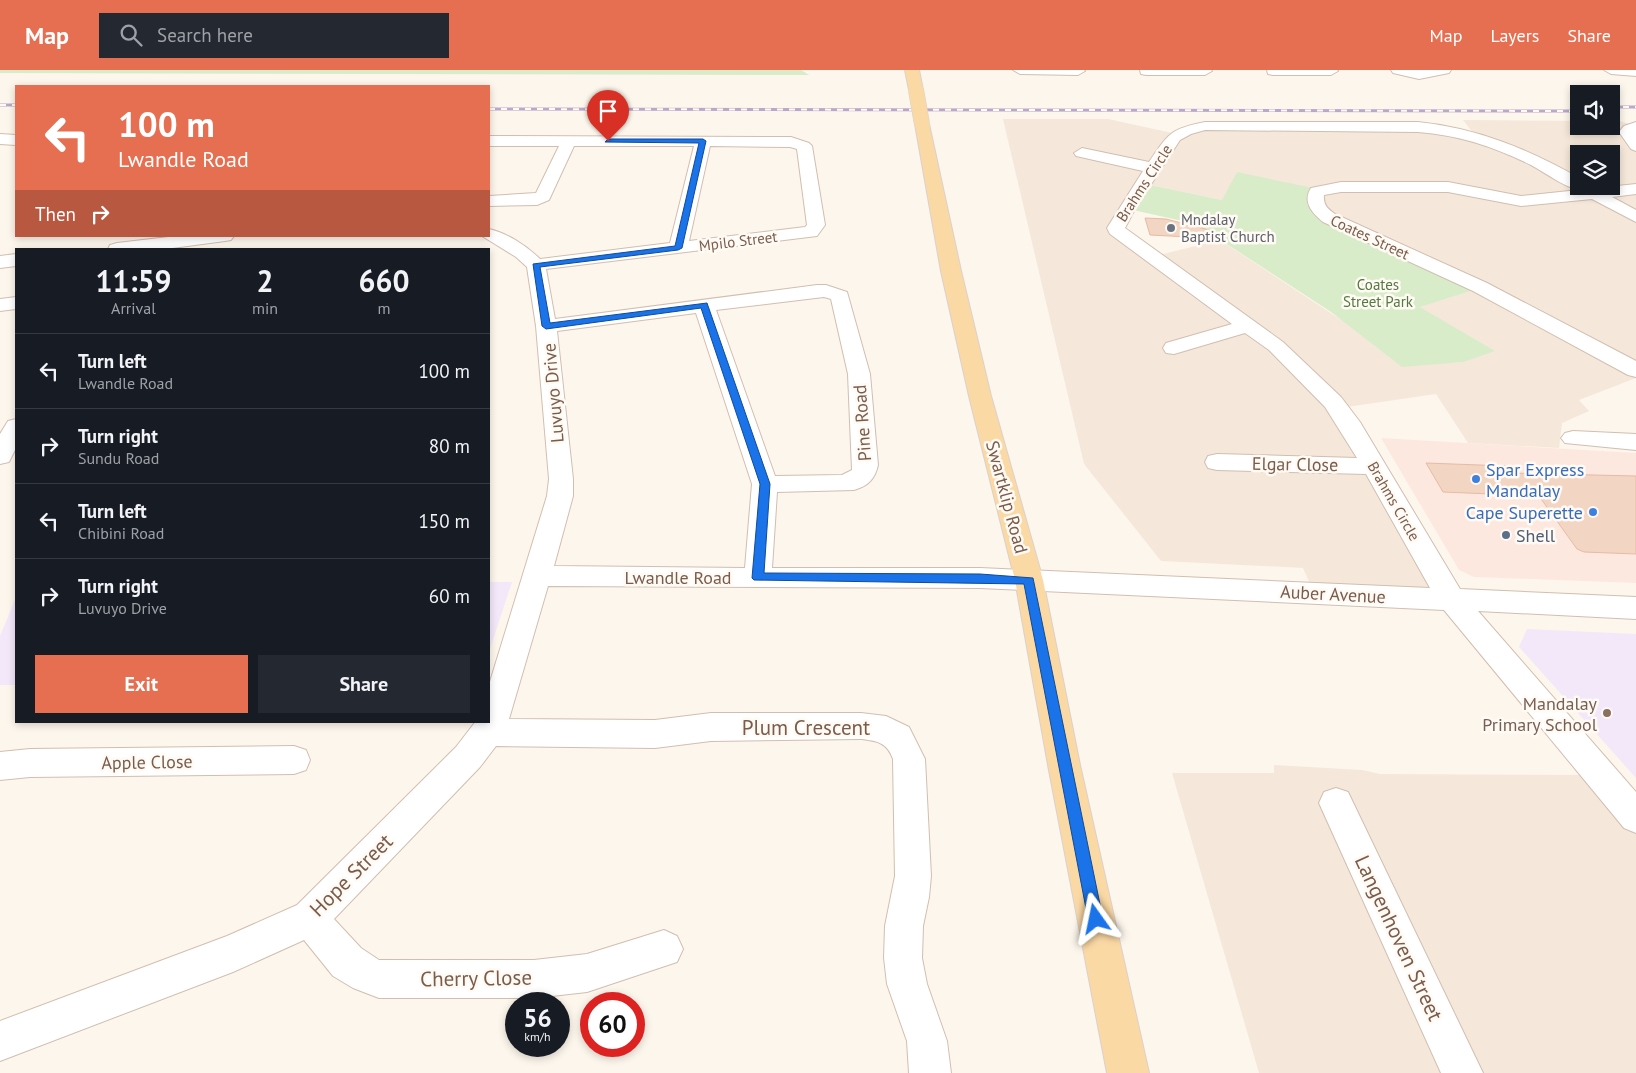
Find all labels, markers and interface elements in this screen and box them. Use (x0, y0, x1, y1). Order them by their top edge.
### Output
search box (99, 13, 449, 58)
text: Map (25, 20, 69, 51)
icon: search (117, 21, 145, 49)
text: Search here (157, 23, 253, 47)
text: Map (1430, 24, 1462, 47)
text: Layers (1490, 24, 1539, 47)
text: Share (1567, 24, 1611, 47)
map controls (1570, 85, 1620, 195)
button: sound (1570, 85, 1620, 135)
pin (587, 90, 629, 141)
icon: arrive (594, 97, 622, 125)
text: 100 m (118, 101, 215, 147)
icon: left (35, 105, 100, 170)
street label: Brahms Circle (1112, 141, 1176, 225)
text: Lwandle Road (118, 145, 249, 173)
button: layers (1570, 145, 1620, 195)
icon: right (86, 200, 114, 228)
text: Then (35, 202, 76, 226)
place label: Mndalay Baptist Church (1181, 210, 1275, 246)
street label: Coates Street (1328, 210, 1412, 264)
marker: Mndalay Baptist Church (1165, 222, 1177, 234)
street label: Mpilo Street (698, 227, 778, 255)
text: 11:59 (95, 261, 172, 300)
text: 2 (257, 261, 274, 300)
text: 660 (358, 261, 410, 300)
park label: Coates Street Park (1343, 275, 1414, 311)
text: Arrival (111, 298, 156, 318)
text: min (252, 298, 278, 318)
text: m (378, 298, 391, 318)
street label: Luvuyo Drive (537, 342, 569, 444)
text: Turn left (78, 349, 147, 373)
icon: left (35, 357, 63, 385)
text: 100 m (418, 359, 470, 383)
text: Lwandle Road (78, 373, 173, 393)
street label: Pine Road (848, 384, 876, 462)
text: Turn right (78, 424, 158, 448)
icon: right (35, 432, 63, 460)
text: 80 m (429, 434, 470, 458)
street label: Swartklip Road (981, 438, 1033, 556)
text: Sundu Road (78, 448, 159, 468)
street label: Elgar Close (1252, 452, 1338, 476)
street label: Brahms Circle (1364, 458, 1424, 544)
place label: Spar Express Mandalay (1486, 458, 1584, 502)
marker: Spar Express Mandalay (1470, 473, 1482, 485)
text: Turn left (78, 499, 147, 523)
place label: Cape Superette (1466, 501, 1583, 524)
marker: Cape Superette (1587, 506, 1599, 518)
icon: left (35, 507, 63, 535)
text: 150 m (418, 509, 470, 533)
text: Chibini Road (78, 523, 164, 543)
place label: Shell (1516, 524, 1556, 547)
marker: Shell (1500, 529, 1512, 541)
street label: Lwandle Road (624, 566, 732, 589)
text: Turn right (78, 574, 158, 598)
street label: Auber Avenue (1280, 580, 1386, 608)
icon: right (35, 582, 63, 610)
text: 60 m (429, 584, 470, 608)
text: Luvuyo Drive (78, 598, 167, 618)
button: Exit (35, 655, 248, 713)
button: Share (258, 655, 470, 713)
place label: Mandalay Primary School (1482, 692, 1598, 736)
marker: Mandalay Primary School (1601, 707, 1613, 719)
street label: Plum Crescent (742, 714, 870, 741)
street label: Apple Close (101, 750, 193, 774)
street label: Hope Street (304, 828, 398, 922)
street label: Langenhoven Street (1349, 851, 1449, 1025)
position arrow (1069, 892, 1121, 944)
street label: Cherry Close (420, 964, 532, 992)
speed limit sign: 60 (580, 992, 645, 1057)
text: 56 (523, 1002, 552, 1034)
text: km/h (524, 1029, 551, 1044)

